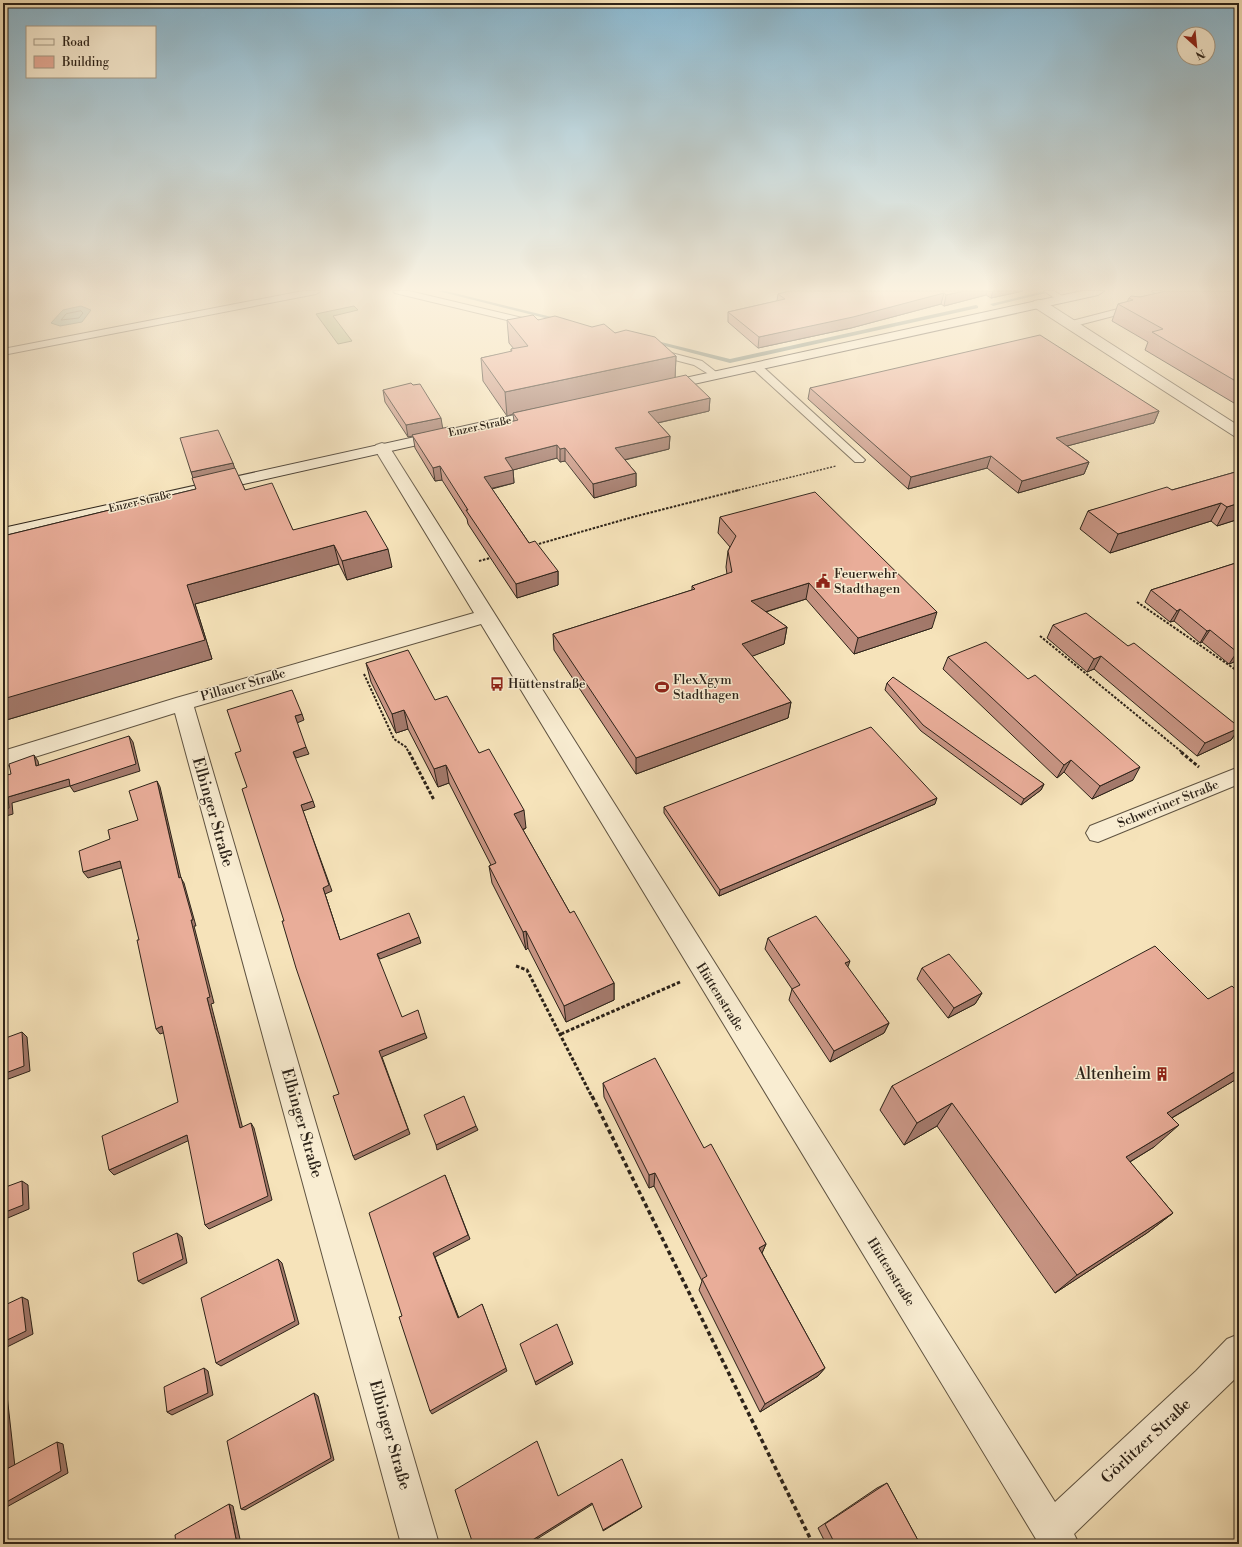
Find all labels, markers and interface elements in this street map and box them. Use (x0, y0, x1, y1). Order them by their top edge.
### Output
legend (26, 26, 156, 78)
north arrow (1176, 26, 1216, 66)
text: Road (62, 35, 90, 50)
text: N (1193, 46, 1207, 62)
text: Building (61, 55, 110, 70)
street label: Enzer Straße (447, 413, 513, 441)
street label: Enzer Straße (107, 488, 173, 516)
place label: Feuerwehr Stadthagen (834, 566, 900, 597)
public building icon: Feuerwehr Stadthagen (815, 573, 831, 589)
street label: Pillauer Straße (199, 665, 288, 705)
place label: FlexXgym Stadthagen (673, 672, 739, 703)
bus stop icon: Hüttenstraße (489, 676, 505, 692)
place label: Hüttenstraße (508, 676, 586, 692)
sports icon: FlexXgym Stadthagen (654, 679, 670, 695)
street label: Elbinger Straße (188, 755, 238, 869)
street label: Schweriner Straße (1115, 776, 1221, 832)
street label: Hüttenstraße (693, 960, 748, 1035)
place label: Altenheim (1074, 1064, 1151, 1084)
street label: Elbinger Straße (277, 1066, 327, 1180)
building icon: Altenheim (1154, 1066, 1170, 1082)
street label: Hüttenstraße (864, 1235, 919, 1310)
street label: Elbinger Straße (365, 1378, 415, 1492)
street label: Görlitzer Straße (1097, 1394, 1195, 1488)

